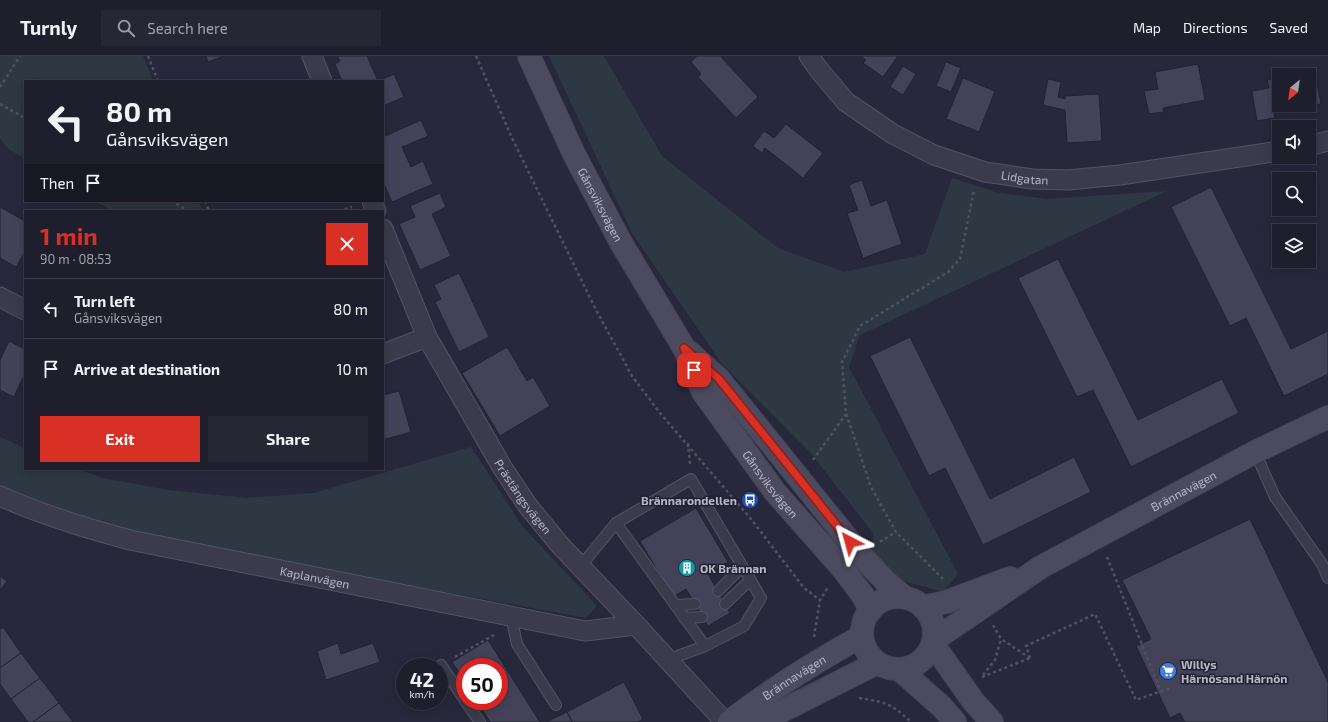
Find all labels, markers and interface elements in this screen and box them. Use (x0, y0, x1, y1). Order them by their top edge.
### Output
search box (101, 10, 381, 46)
text: Turnly (20, 16, 77, 39)
icon: search (115, 17, 137, 39)
text: Search here (147, 19, 228, 37)
text: Map (1133, 19, 1161, 36)
text: Directions (1183, 19, 1248, 36)
text: Saved (1270, 19, 1308, 36)
north arrow (1272, 68, 1316, 112)
map controls (1272, 68, 1316, 268)
text: 80 m (106, 94, 172, 128)
icon: left (40, 96, 92, 148)
button: sound (1272, 120, 1316, 164)
text: Gånsviksvägen (106, 128, 228, 150)
street label: Gånsviksvägen (575, 165, 626, 244)
street label: Lidgatan (1000, 168, 1049, 186)
icon: arrive (82, 172, 104, 194)
button: search (1272, 172, 1316, 216)
text: Then (40, 174, 74, 192)
text: 1 min (40, 221, 98, 250)
button: close (326, 223, 368, 265)
button: layers (1272, 224, 1316, 268)
text: 90 m · 08:53 (40, 251, 111, 267)
text: Turn left (74, 292, 135, 310)
icon: left (40, 298, 62, 320)
text: 80 m (333, 300, 368, 318)
text: Gånsviksvägen (74, 310, 162, 326)
pin (677, 353, 711, 387)
icon: arrive (40, 358, 62, 380)
icon: arrive (683, 359, 705, 381)
text: Arrive at destination (74, 360, 220, 378)
text: 10 m (336, 360, 368, 378)
button: Exit (40, 416, 200, 462)
button: Share (208, 416, 368, 462)
street label: Gånsviksvägen (740, 447, 801, 520)
street label: Prästängsvägen (492, 457, 555, 536)
street label: Brännavägen (1148, 467, 1218, 514)
bus stop icon: Brännarondellen (740, 490, 760, 510)
place label: Brännarondellen (641, 493, 737, 507)
position arrow (829, 521, 871, 563)
building icon: OK Brännan (677, 558, 697, 578)
place label: OK Brännan (700, 561, 766, 575)
street label: Kaplanvägen (279, 563, 351, 591)
street label: Brännavägen (759, 651, 828, 702)
place label: Willys Härnösand Härnön (1181, 657, 1288, 685)
speed limit sign: 50 (456, 658, 508, 710)
supermarket icon: Willys Härnösand Härnön (1158, 661, 1178, 681)
text: 42 (410, 667, 434, 691)
text: km/h (410, 688, 434, 700)

